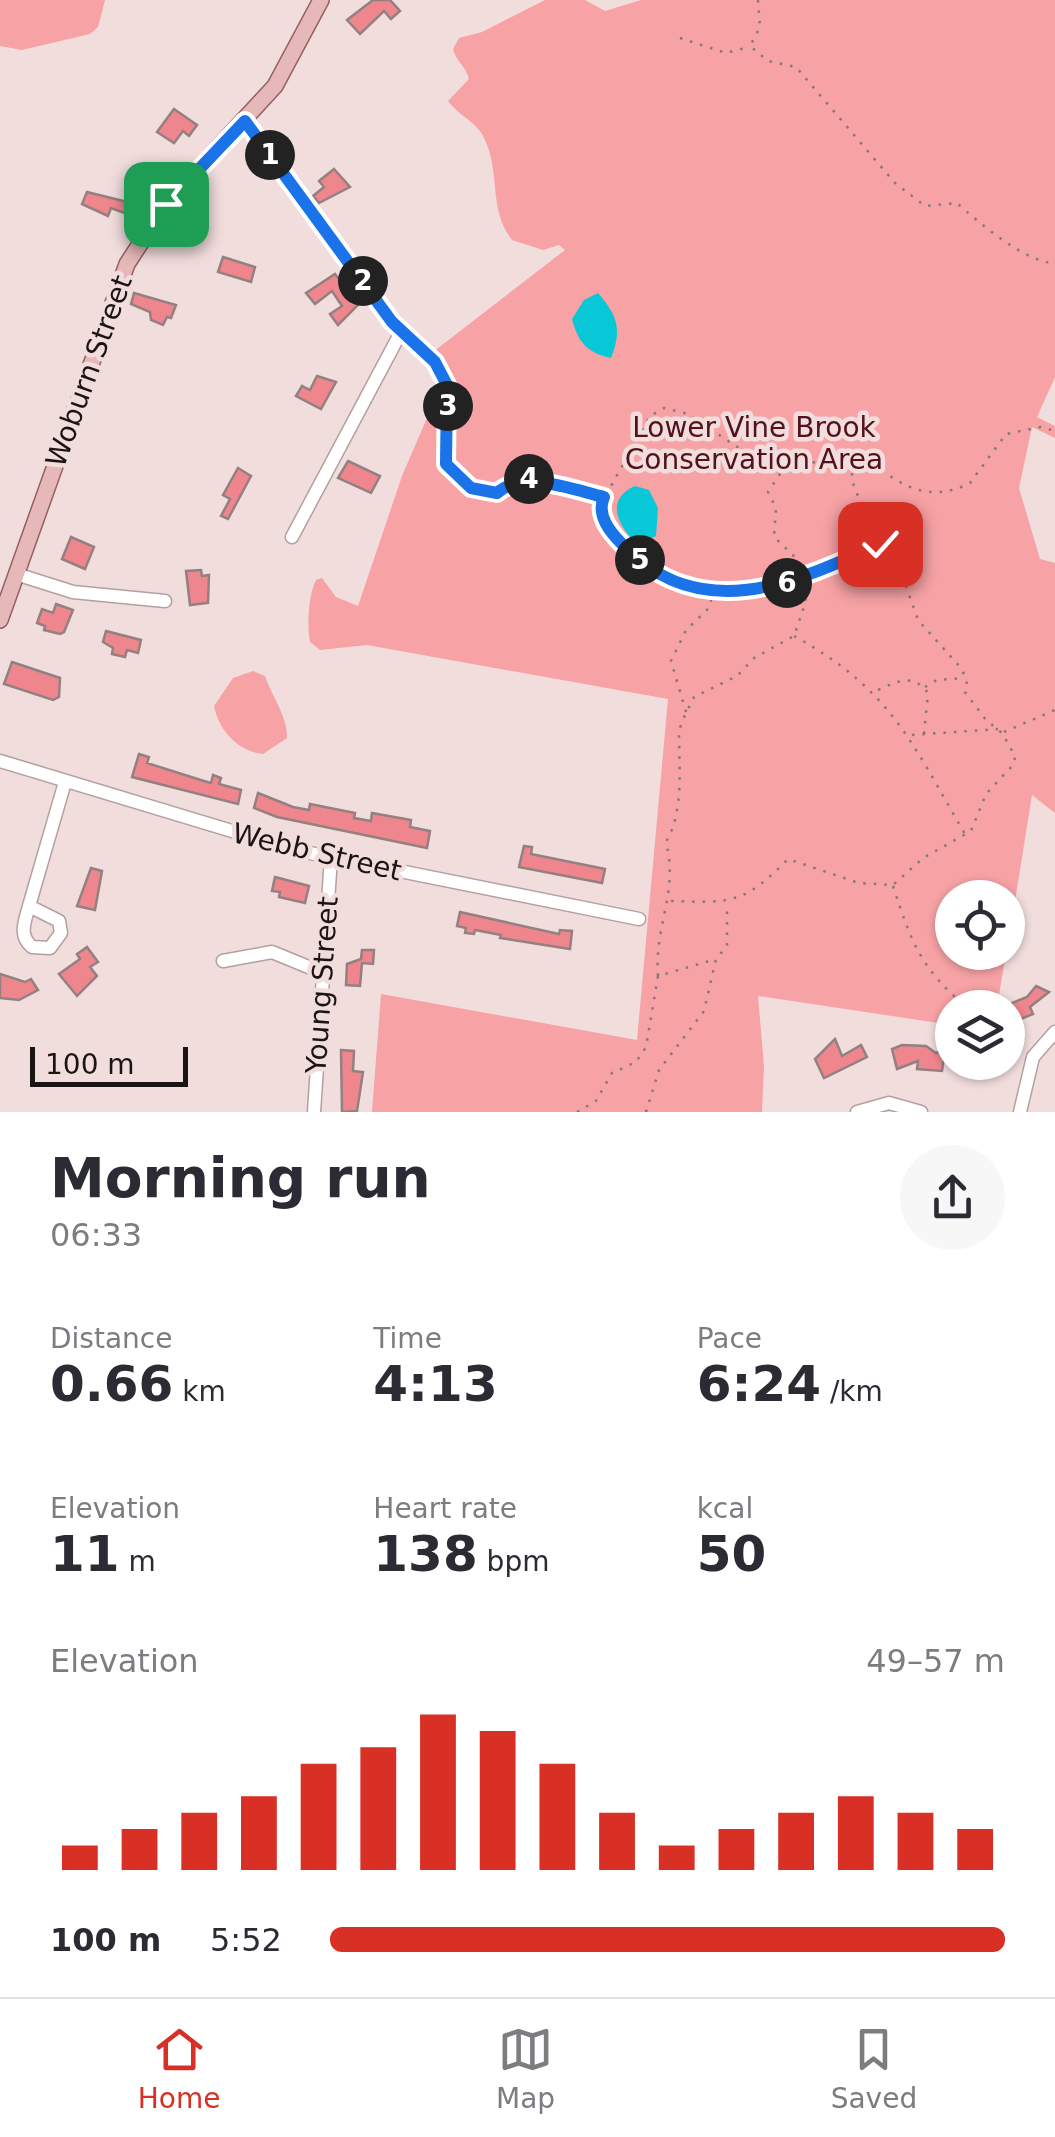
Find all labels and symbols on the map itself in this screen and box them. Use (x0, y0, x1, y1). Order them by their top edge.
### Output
pin: 1 (245, 130, 295, 180)
pin (124, 162, 209, 247)
pin: 2 (338, 256, 388, 306)
street label: Woburn Street (39, 271, 139, 471)
pin: 3 (423, 381, 473, 431)
park label: Lower Vine Brook Conservation Area (625, 411, 883, 476)
pin: 4 (504, 454, 554, 504)
pin (838, 502, 923, 587)
pin: 5 (615, 535, 665, 585)
pin: 6 (762, 558, 812, 608)
street label: Webb Street (229, 816, 405, 888)
street label: Young Street (299, 895, 345, 1076)
scale bar (30, 1042, 188, 1086)

